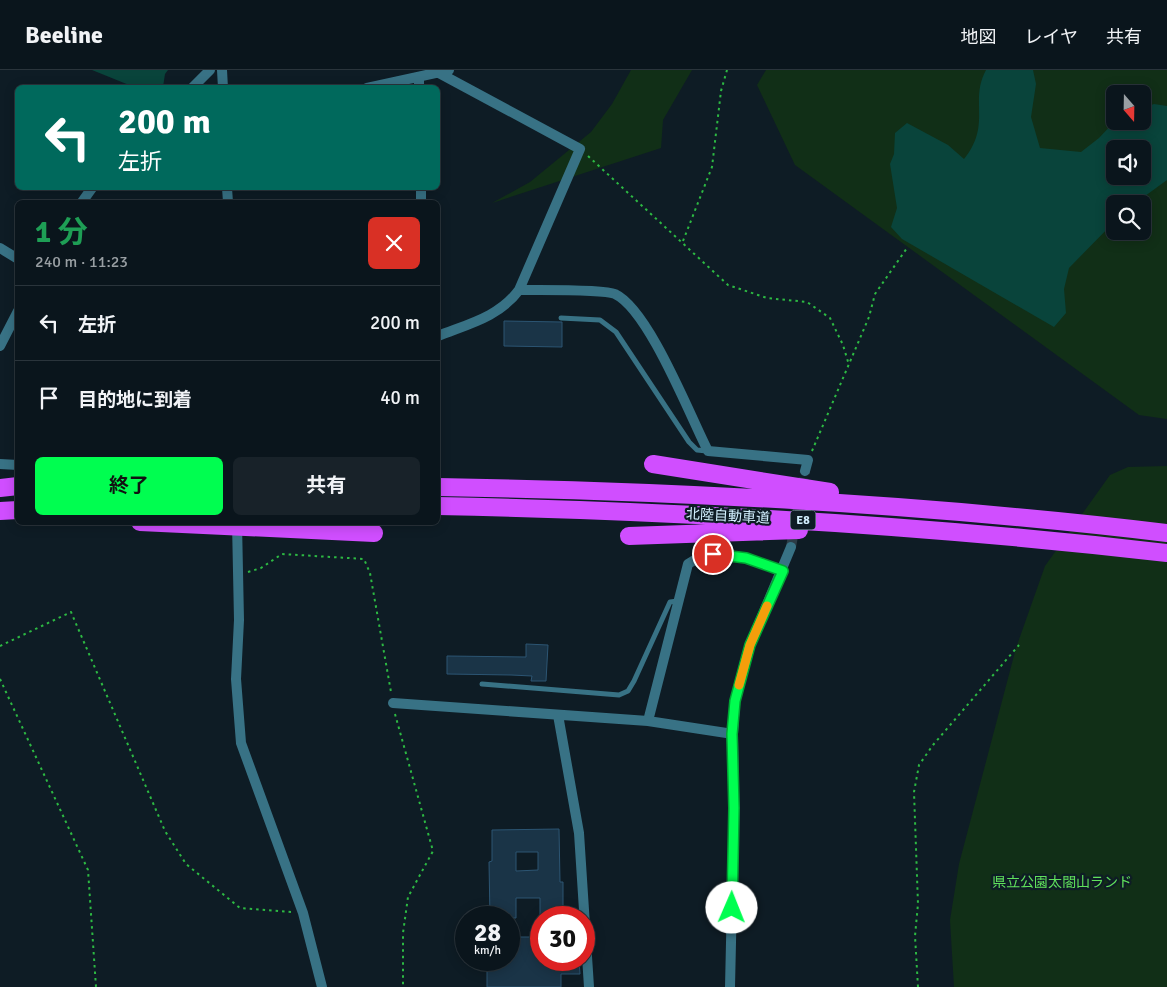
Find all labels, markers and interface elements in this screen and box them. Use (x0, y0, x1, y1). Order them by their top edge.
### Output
text: Beeline (25, 20, 103, 50)
text: 地図 (961, 26, 997, 48)
text: レイヤ (1025, 26, 1078, 48)
text: 共有 (1106, 26, 1142, 48)
north arrow (1106, 85, 1151, 130)
map controls (1106, 85, 1151, 240)
text: 200 m (118, 100, 211, 143)
icon: left (35, 105, 100, 170)
button: sound (1106, 140, 1151, 185)
text: 左折 (118, 148, 162, 175)
button: search (1106, 195, 1151, 240)
text: 1 分 (35, 214, 88, 251)
button: close (368, 217, 420, 269)
text: 240 m · 11:23 (35, 252, 128, 272)
icon: left (35, 309, 63, 337)
text: 200 m (370, 311, 420, 335)
text: 左折 (78, 313, 116, 337)
icon: arrive (35, 384, 63, 412)
text: 40 m (380, 386, 420, 410)
text: 目的地に到着 (78, 388, 192, 412)
button: 終了 (35, 457, 223, 515)
button: 共有 (233, 457, 420, 515)
street label: 北陸自動車道 (686, 505, 770, 527)
road number: E8 (790, 510, 816, 530)
pin (692, 533, 734, 575)
icon: arrive (699, 540, 727, 568)
park label: 県立公園太閤山ランド (992, 874, 1132, 891)
position arrow (705, 881, 757, 933)
speed limit sign: 30 (530, 906, 595, 971)
text: 28 (474, 917, 501, 948)
text: km/h (474, 943, 501, 958)

